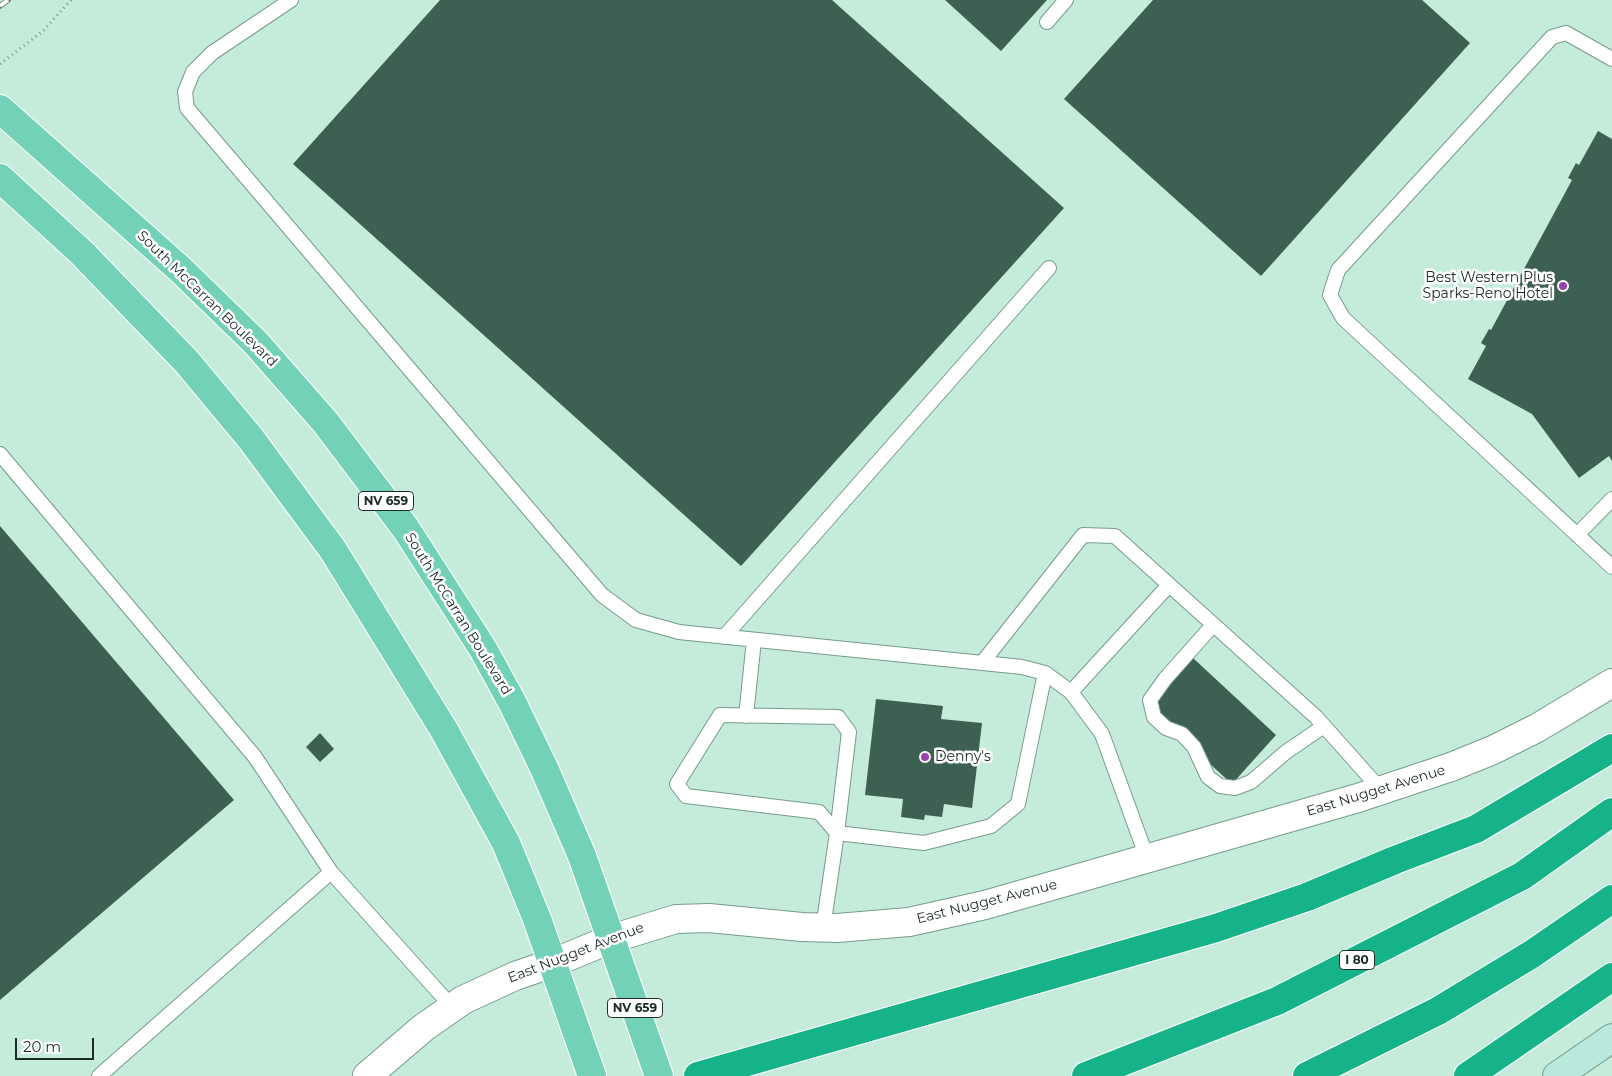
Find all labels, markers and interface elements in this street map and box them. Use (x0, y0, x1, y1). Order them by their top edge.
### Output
street label: South McCarran Boulevard (133, 228, 281, 370)
place label: Best Western Plus Sparks-Reno Hotel (1423, 270, 1553, 302)
marker: Best Western Plus Sparks-Reno Hotel (1557, 280, 1569, 292)
road number: NV 659 (358, 492, 414, 511)
street label: South McCarran Boulevard (401, 530, 515, 698)
place label: Denny's (935, 749, 991, 765)
marker: Denny's (919, 751, 931, 763)
street label: East Nugget Avenue (1305, 762, 1447, 820)
street label: East Nugget Avenue (915, 876, 1059, 928)
street label: East Nugget Avenue (506, 919, 646, 987)
road number: I 80 (1340, 950, 1374, 970)
road number: NV 659 (608, 998, 662, 1018)
scale bar (18, 1028, 96, 1060)
text: 20 m (23, 1037, 61, 1056)

